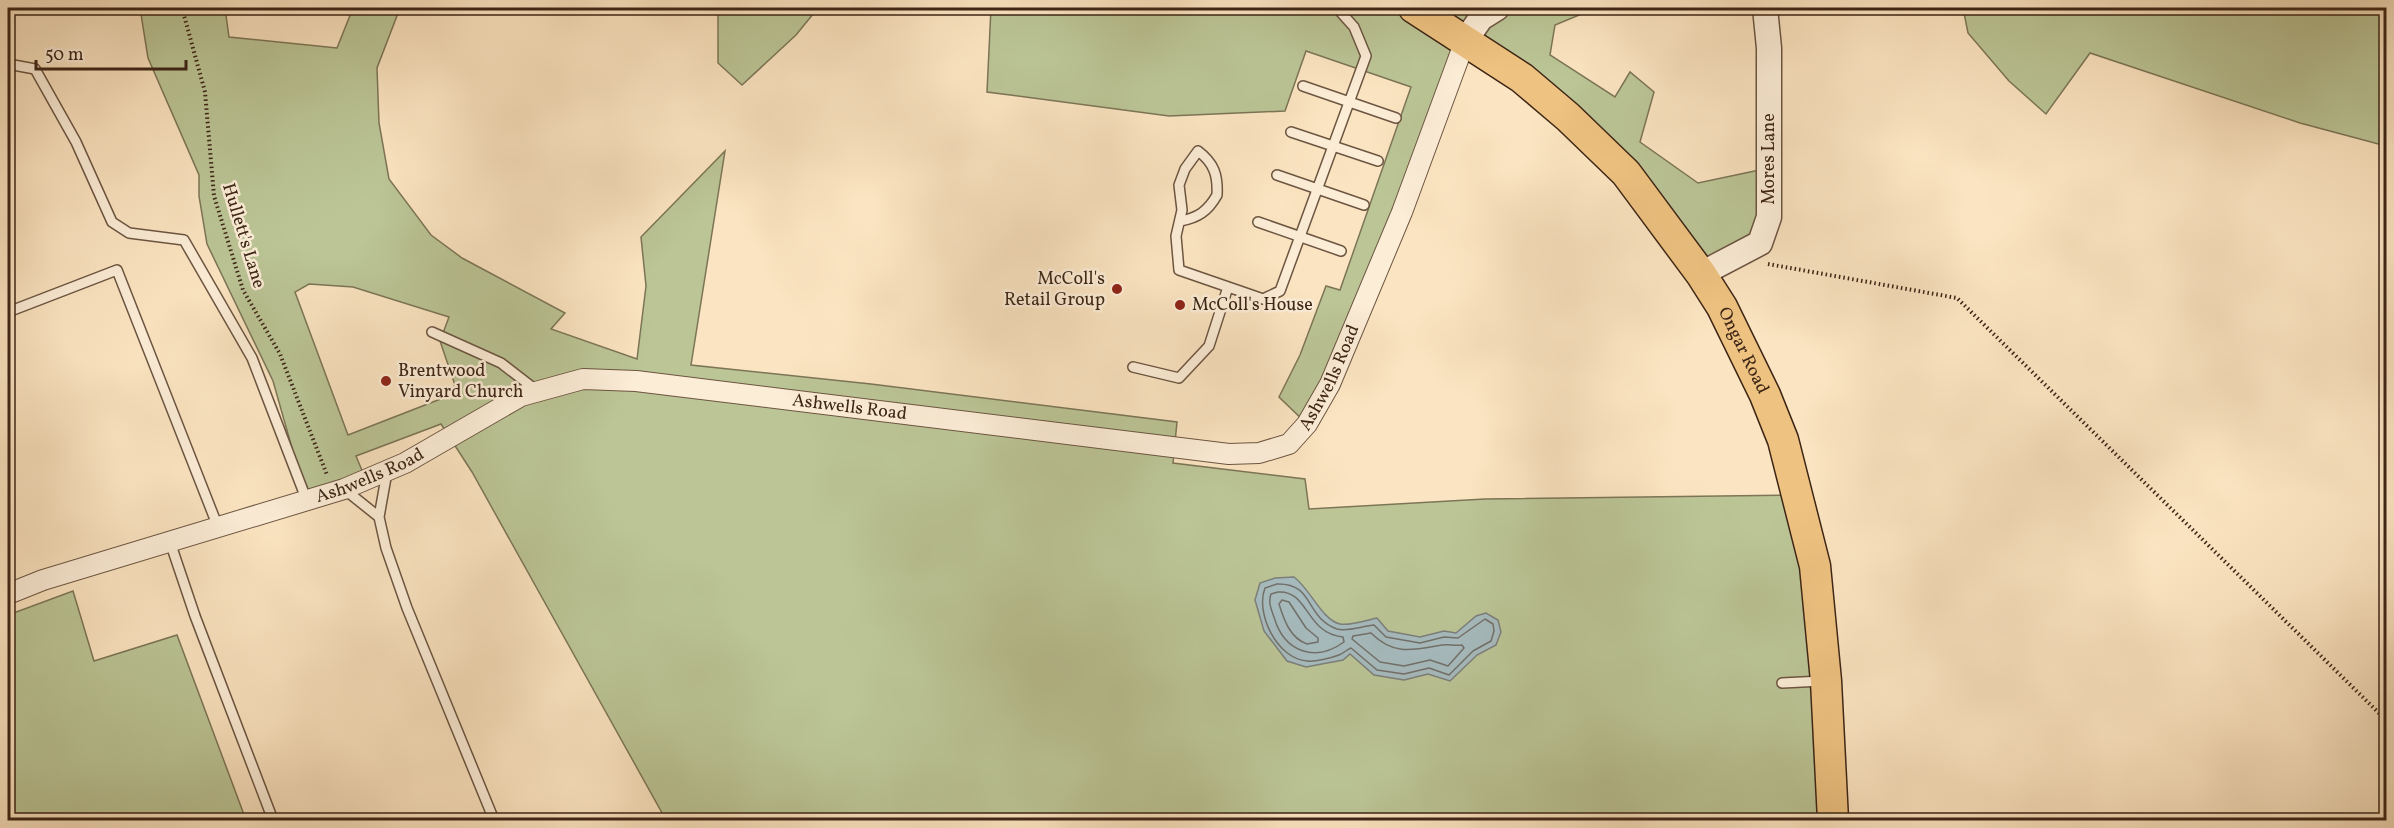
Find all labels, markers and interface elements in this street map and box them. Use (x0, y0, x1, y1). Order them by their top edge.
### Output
scale bar (36, 33, 186, 71)
text: 50 m (45, 43, 84, 68)
street label: Mores Lane (1757, 113, 1782, 205)
street label: Hullett's Lane (215, 180, 271, 292)
place label: McColl's Retail Group (1004, 267, 1105, 313)
marker: McColl's Retail Group (1110, 282, 1124, 296)
place label: McColl's House (1192, 293, 1313, 318)
marker: McColl's House (1173, 298, 1187, 312)
street label: Ongar Road (1711, 303, 1775, 398)
street label: Ashwells Road (1293, 321, 1366, 436)
place label: Brentwood Vinyard Church (398, 359, 524, 405)
marker: Brentwood Vinyard Church (379, 374, 393, 388)
street label: Ashwells Road (791, 388, 908, 427)
street label: Ashwells Road (313, 442, 429, 509)

